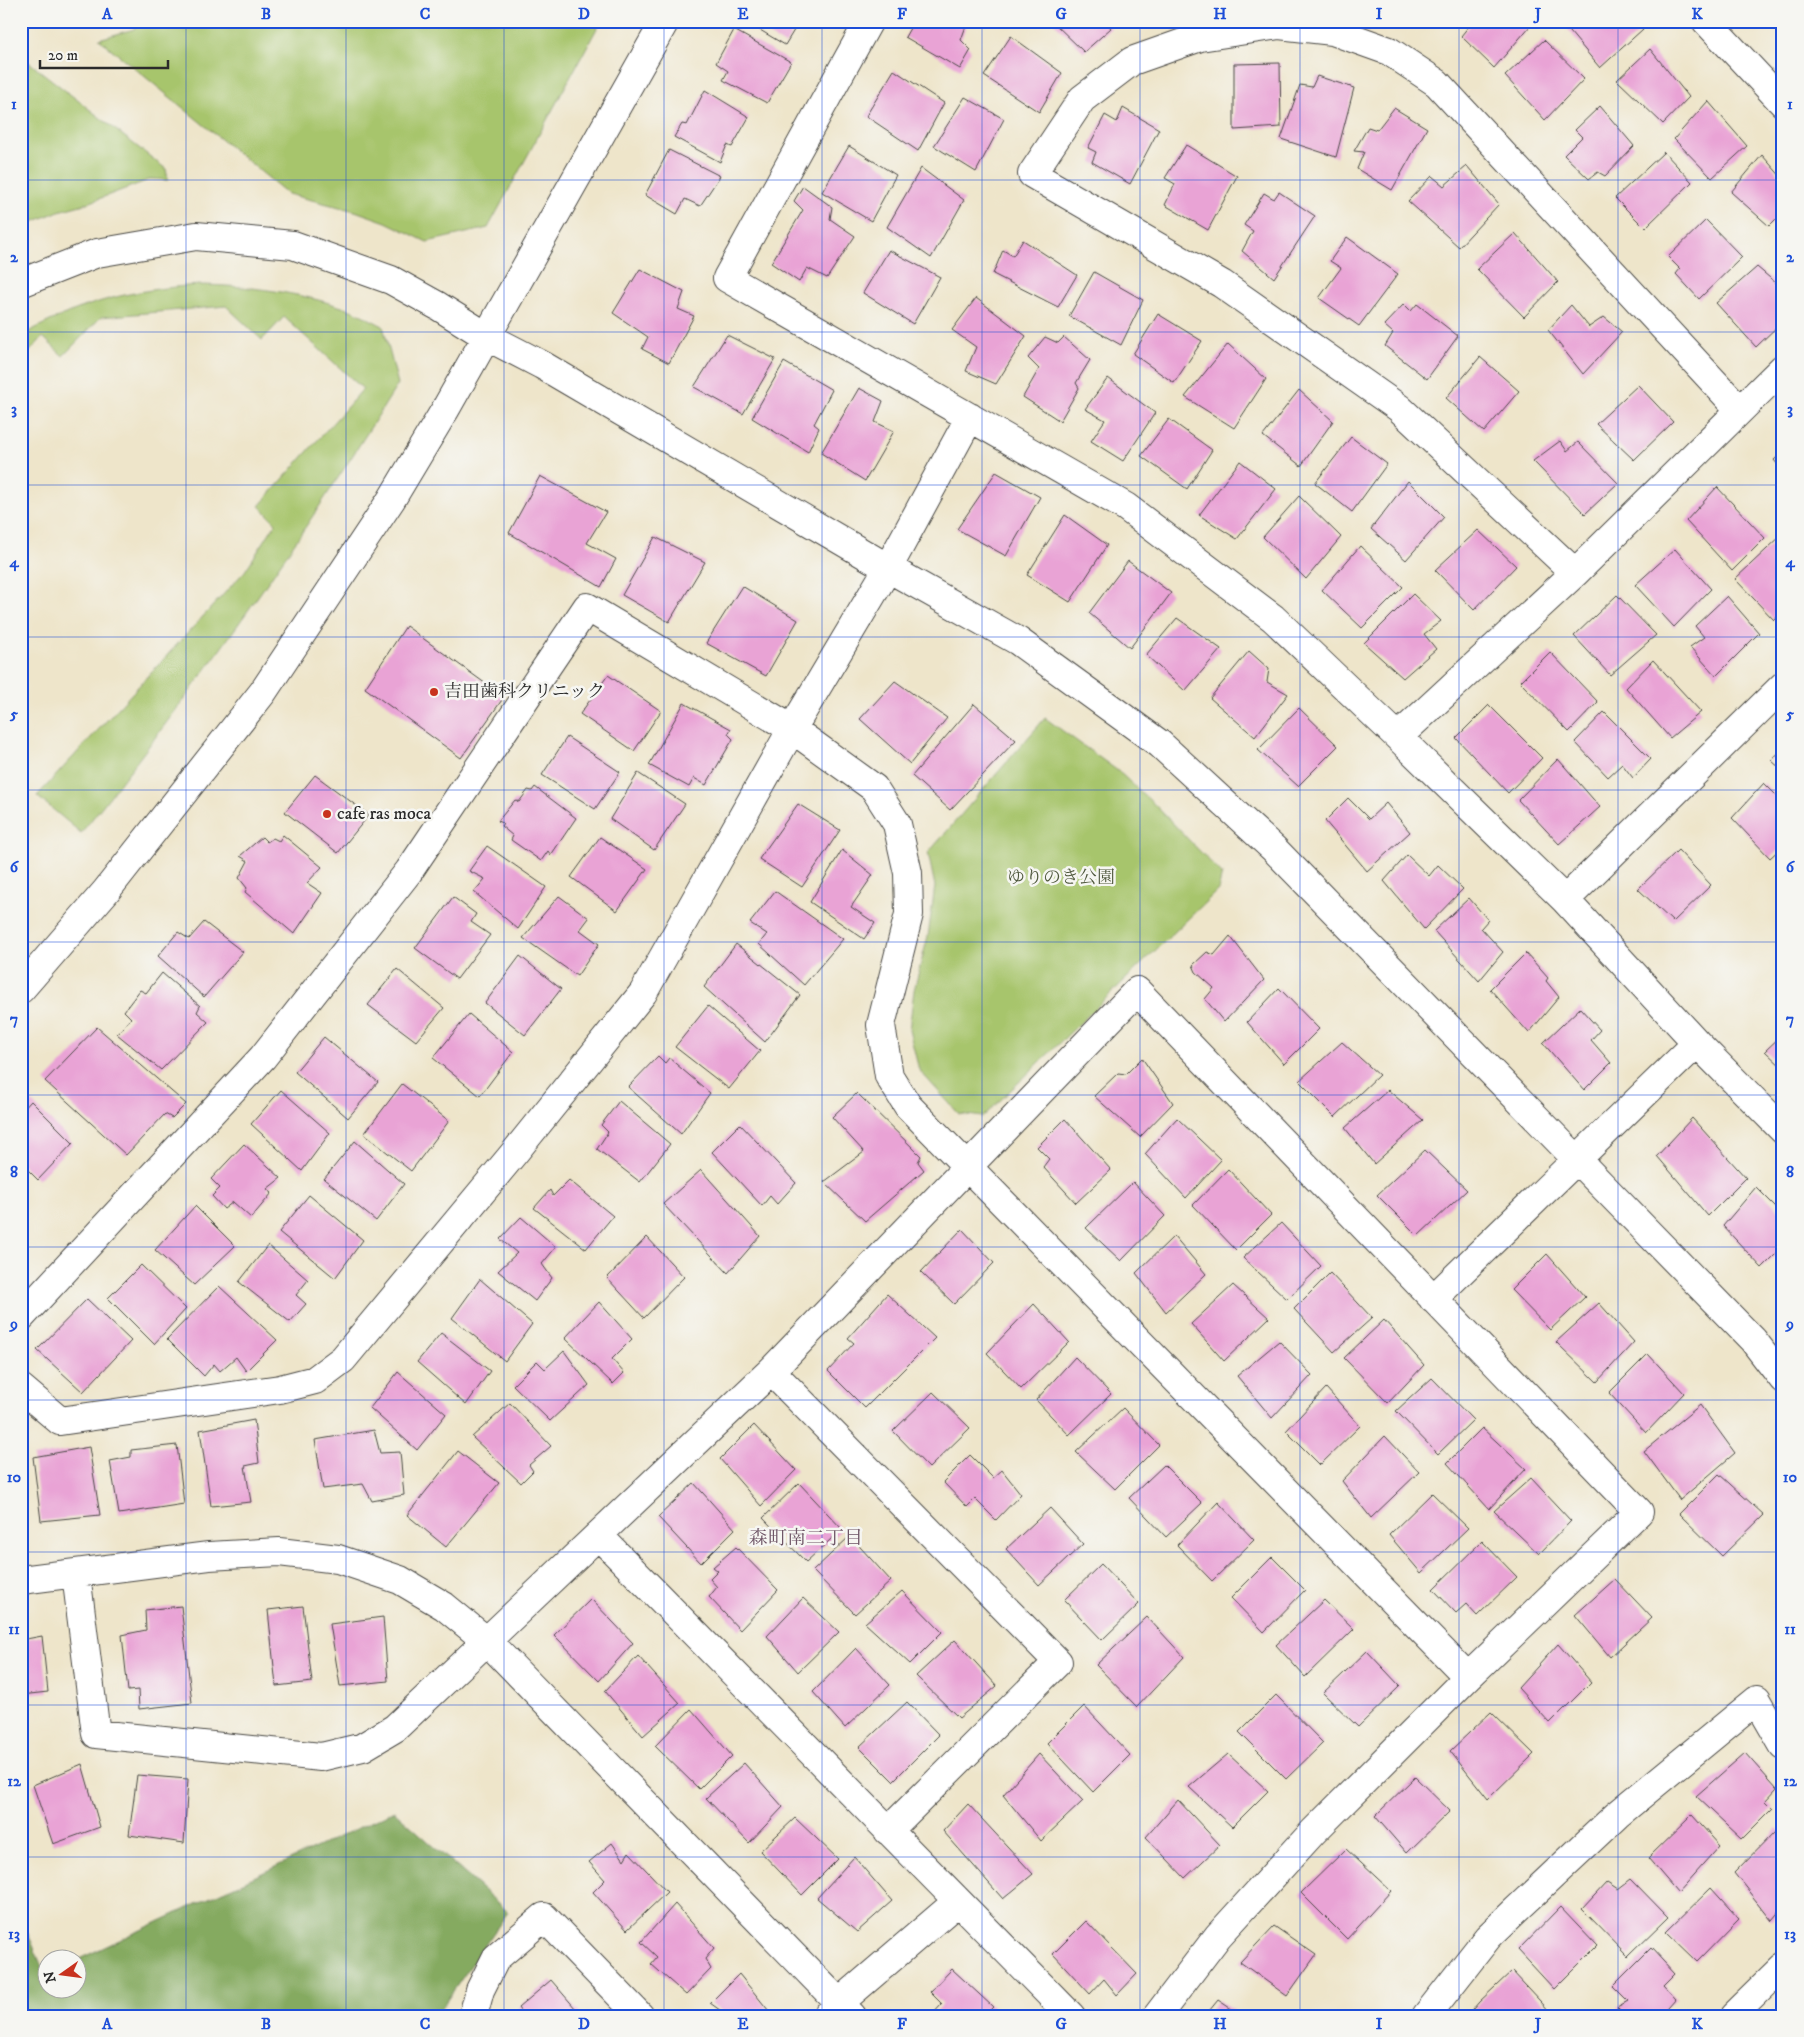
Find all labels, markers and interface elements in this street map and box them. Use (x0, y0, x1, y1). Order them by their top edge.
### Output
text: A (101, 4, 113, 24)
text: B (261, 4, 271, 24)
text: C (420, 4, 430, 24)
text: D (578, 4, 590, 24)
text: E (737, 4, 749, 24)
text: F (897, 4, 907, 24)
text: G (1055, 4, 1067, 24)
text: H (1213, 4, 1227, 24)
text: I (1376, 4, 1383, 24)
text: J (1533, 4, 1542, 24)
text: K (1691, 4, 1703, 24)
scale bar (40, 38, 168, 70)
text: 20 m (48, 46, 78, 65)
text: 1 (11, 94, 17, 114)
text: 1 (1787, 94, 1793, 114)
text: 2 (10, 247, 19, 267)
text: 2 (1786, 247, 1795, 267)
text: 3 (11, 399, 17, 419)
text: 3 (1787, 399, 1793, 419)
text: 4 (8, 552, 19, 572)
text: 4 (1784, 552, 1795, 572)
place label: 吉田歯科クリニック (444, 681, 605, 703)
marker: 吉田歯科クリニック (428, 686, 440, 698)
text: 5 (9, 704, 18, 724)
text: 5 (1785, 704, 1794, 724)
place label: cafe ras moca (337, 803, 432, 825)
marker: cafe ras moca (321, 808, 333, 820)
text: 6 (10, 857, 20, 877)
text: 6 (1786, 857, 1796, 877)
park label: ゆりのき公園 (1007, 867, 1115, 889)
text: 7 (10, 1009, 18, 1029)
text: 7 (1786, 1009, 1794, 1029)
text: 8 (10, 1162, 18, 1182)
text: 8 (1786, 1162, 1794, 1182)
text: 9 (9, 1314, 18, 1334)
text: 9 (1785, 1314, 1794, 1334)
text: 10 (7, 1467, 22, 1487)
text: 10 (1783, 1467, 1798, 1487)
district label: 森町南二丁目 (749, 1527, 863, 1550)
text: 11 (8, 1619, 20, 1639)
text: 11 (1784, 1619, 1796, 1639)
text: 12 (7, 1771, 22, 1791)
text: 12 (1783, 1771, 1798, 1791)
text: 13 (8, 1924, 20, 1944)
text: 13 (1784, 1924, 1796, 1944)
north arrow (38, 1950, 88, 2000)
text: N (40, 1969, 60, 1985)
text: A (101, 2014, 113, 2034)
text: B (261, 2014, 271, 2034)
text: C (420, 2014, 430, 2034)
text: D (578, 2014, 590, 2034)
text: E (737, 2014, 749, 2034)
text: F (897, 2014, 907, 2034)
text: G (1055, 2014, 1067, 2034)
text: H (1213, 2014, 1227, 2034)
text: I (1376, 2014, 1383, 2034)
text: J (1533, 2014, 1542, 2034)
text: K (1691, 2014, 1703, 2034)

